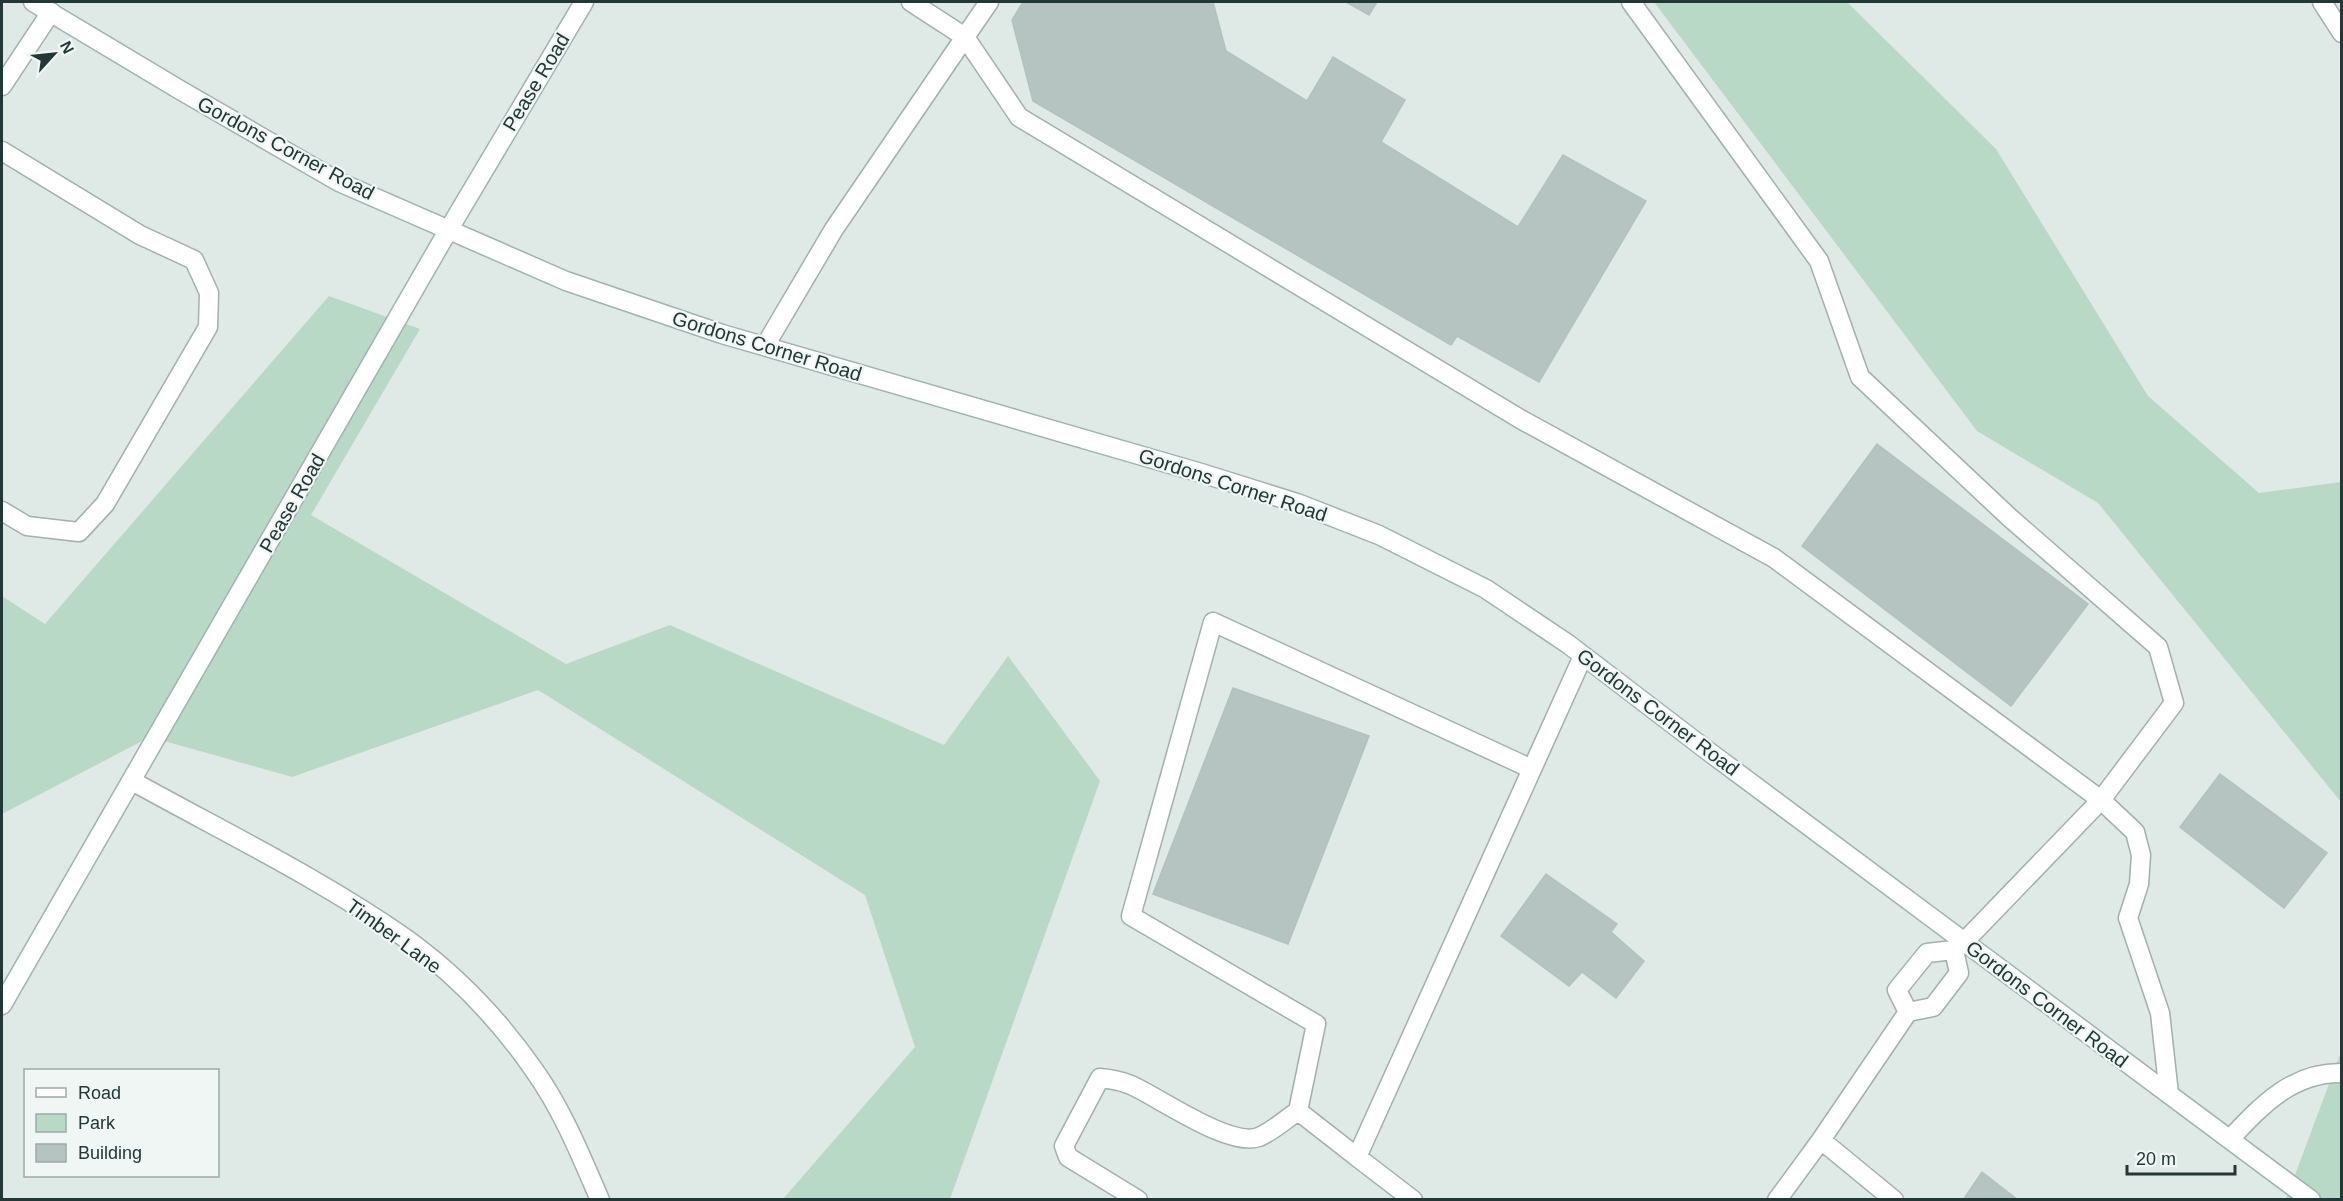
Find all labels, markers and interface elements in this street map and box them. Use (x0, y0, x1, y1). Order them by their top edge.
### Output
north arrow (24, 24, 84, 84)
street label: Pease Road (498, 29, 574, 135)
text: N (57, 38, 77, 56)
street label: Gordons Corner Road (194, 92, 378, 204)
street label: Gordons Corner Road (670, 307, 864, 385)
street label: Gordons Corner Road (1136, 444, 1330, 526)
street label: Pease Road (255, 450, 329, 556)
street label: Gordons Corner Road (1573, 644, 1743, 780)
street label: Timber Lane (342, 894, 446, 978)
street label: Gordons Corner Road (1962, 936, 2132, 1072)
legend (24, 1069, 219, 1177)
text: Road (78, 1083, 121, 1103)
text: Park (78, 1113, 116, 1133)
scale bar (2127, 1138, 2235, 1176)
text: Building (78, 1143, 142, 1163)
text: 20 m (2136, 1149, 2176, 1169)

